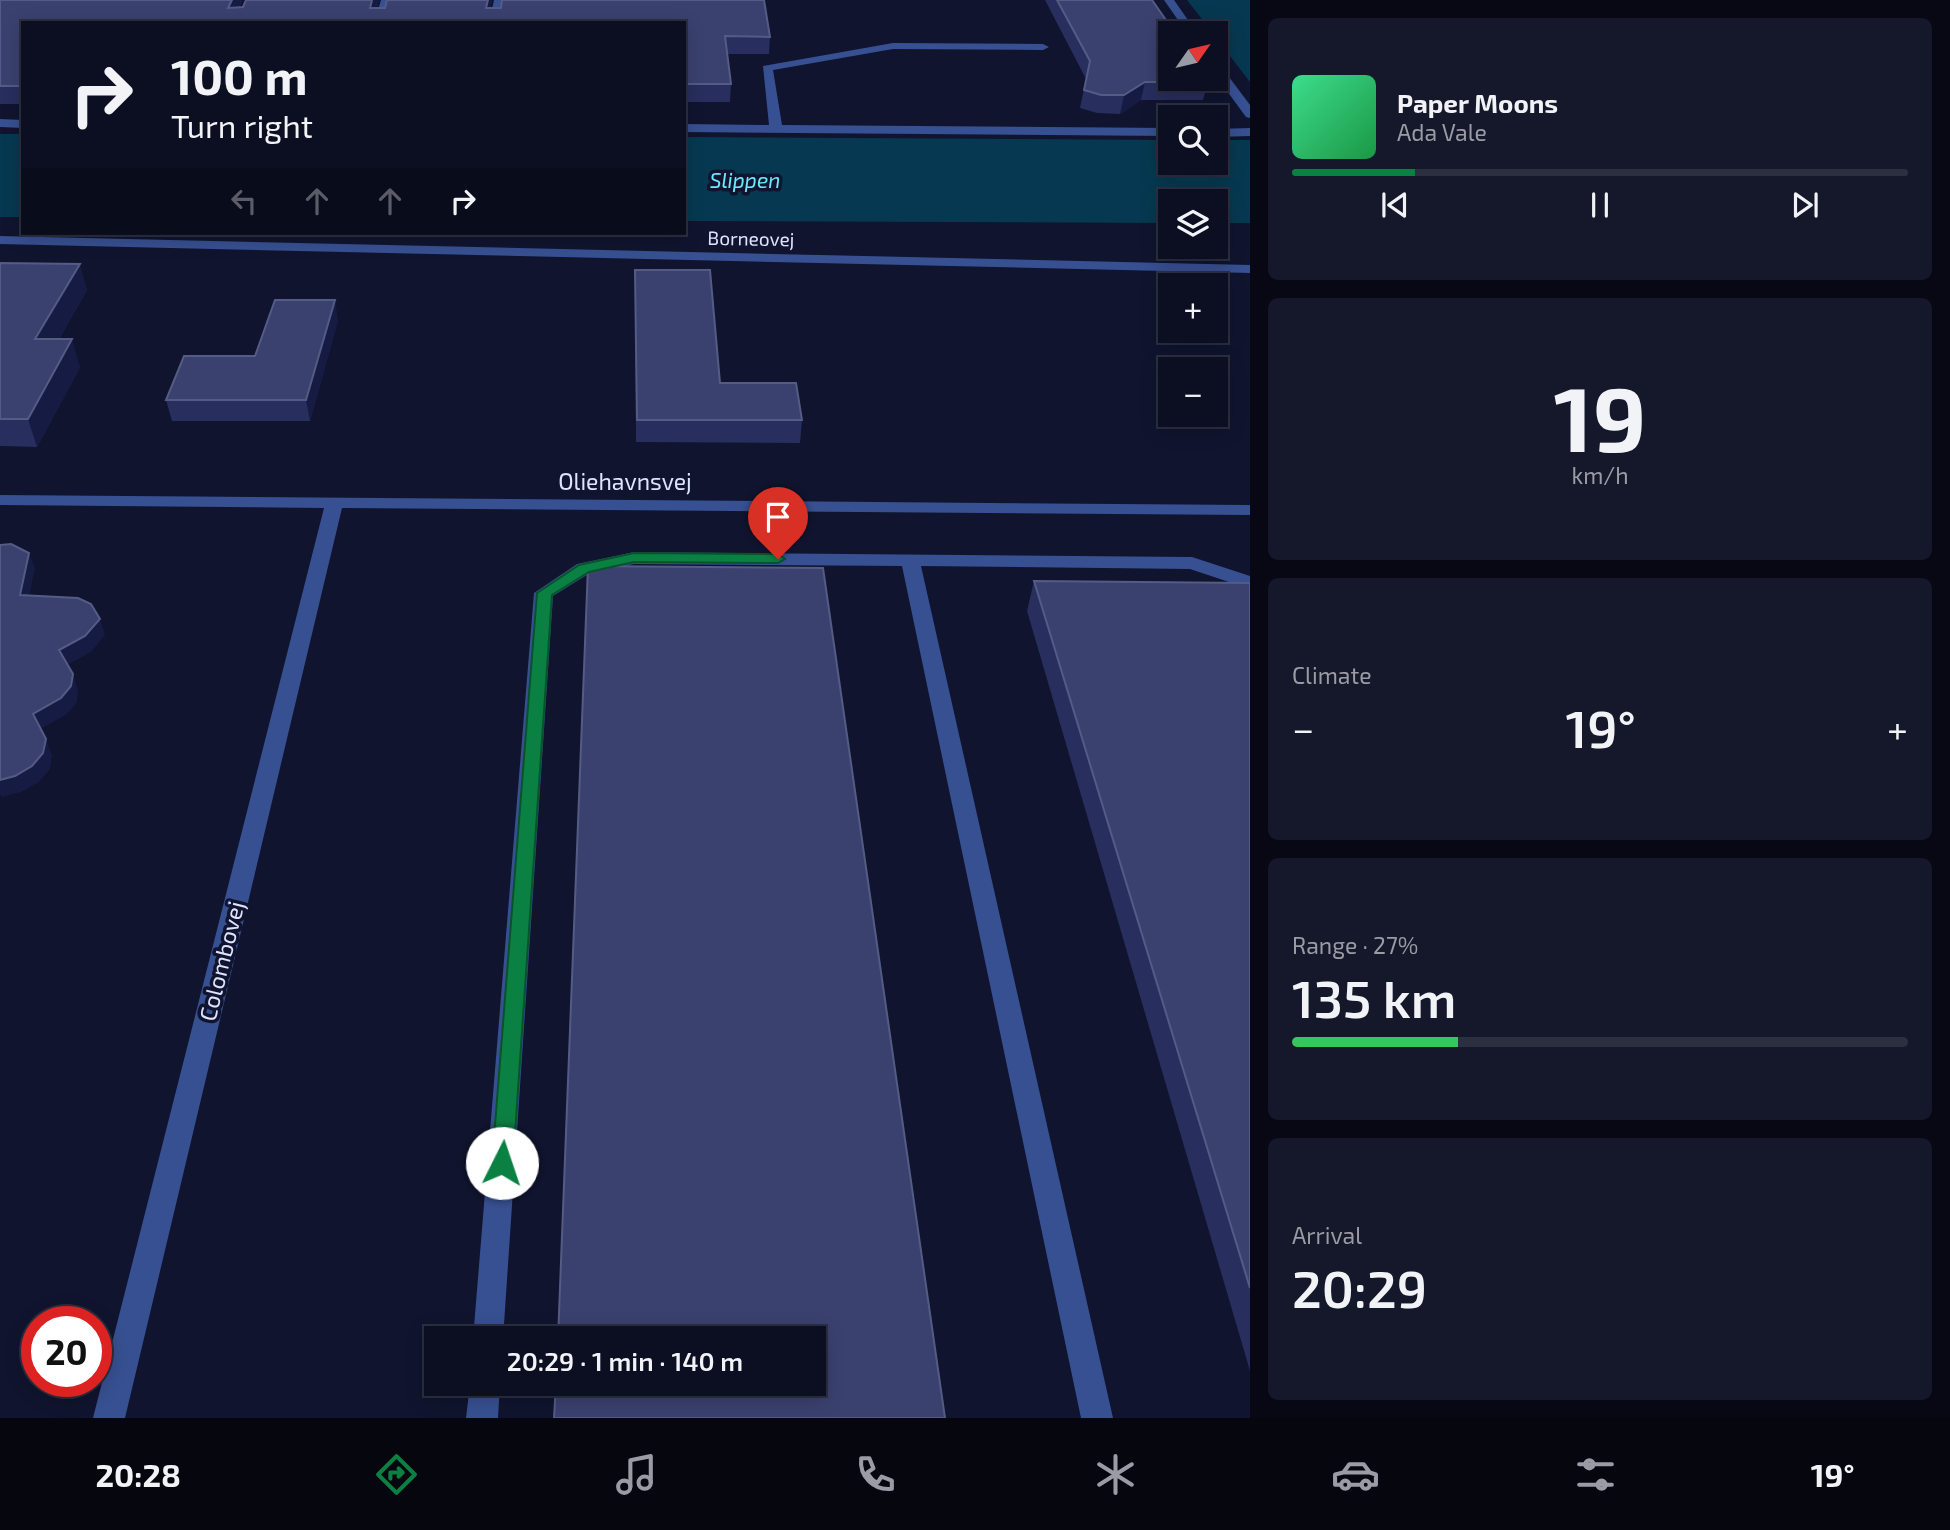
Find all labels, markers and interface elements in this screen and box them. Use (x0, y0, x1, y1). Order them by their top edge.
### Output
north arrow (1158, 21, 1228, 91)
map controls (1158, 21, 1228, 427)
text: 100 m (171, 46, 308, 105)
icon: right (56, 49, 147, 140)
text: Paper Moons (1397, 87, 1558, 118)
button: search (1158, 105, 1228, 175)
text: Turn right (171, 106, 313, 144)
text: Ada Vale (1397, 118, 1487, 146)
water label: Slippen (710, 167, 780, 192)
icon: left (225, 182, 263, 220)
icon: ahead (298, 182, 336, 220)
icon: ahead (371, 182, 409, 220)
icon: right (444, 182, 482, 220)
icon: previous (1376, 186, 1414, 224)
icon: pause (1581, 186, 1619, 224)
icon: next (1786, 186, 1824, 224)
button: layers (1158, 189, 1228, 259)
street label: Borneovej (707, 226, 795, 250)
button: + (1158, 273, 1228, 343)
button: − (1158, 357, 1228, 427)
text: 19 (1553, 361, 1647, 470)
text: km/h (1571, 461, 1629, 489)
street label: Oliehavnsvej (558, 467, 692, 495)
pin (748, 487, 808, 559)
icon: arrive (759, 498, 797, 536)
text: Climate (1292, 661, 1372, 689)
text: 19° (1565, 696, 1636, 758)
text: − (1292, 705, 1314, 751)
text: + (1887, 705, 1908, 751)
street label: Colombovej (193, 898, 249, 1024)
text: Range · 27% (1292, 931, 1418, 959)
text: 135 km (1292, 966, 1456, 1028)
position arrow (465, 1126, 539, 1200)
text: Arrival (1292, 1221, 1362, 1249)
text: 20:29 (1292, 1256, 1427, 1318)
speed limit sign: 20 (21, 1306, 112, 1397)
text: 20:29 · 1 min · 140 m (507, 1345, 743, 1376)
icon: directions (372, 1450, 421, 1499)
icon: music (612, 1450, 661, 1499)
icon: phone (851, 1450, 900, 1499)
icon: climate (1091, 1450, 1140, 1499)
icon: car (1331, 1450, 1380, 1499)
icon: filters (1571, 1450, 1620, 1499)
text: 20:28 (95, 1455, 181, 1493)
text: 19° (1811, 1455, 1854, 1493)

